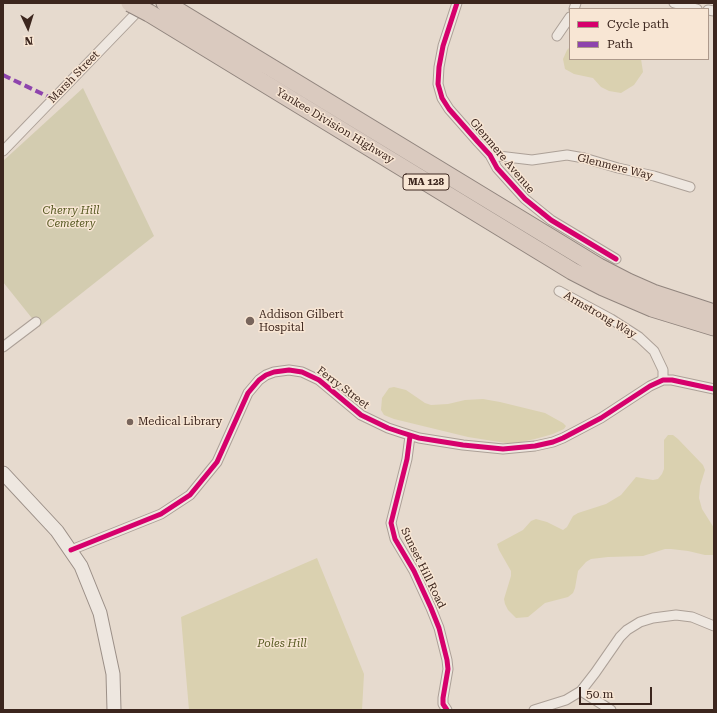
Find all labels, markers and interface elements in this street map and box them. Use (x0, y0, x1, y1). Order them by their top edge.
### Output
north arrow (8, 8, 48, 48)
legend (569, 8, 709, 60)
text: Cycle path (607, 17, 669, 31)
text: N (24, 34, 34, 47)
text: Path (607, 37, 633, 51)
street label: Marsh Street (46, 48, 102, 106)
street label: Yankee Division Highway (274, 85, 396, 167)
street label: Glenmere Avenue (467, 116, 537, 196)
street label: Glenmere Way (576, 151, 654, 183)
road number: MA 128 (403, 174, 449, 190)
park label: Cherry Hill Cemetery (42, 204, 100, 230)
street label: Armstrong Way (561, 289, 639, 341)
place label: Addison Gilbert Hospital (259, 308, 343, 334)
marker: Addison Gilbert Hospital (244, 315, 256, 327)
street label: Ferry Street (314, 364, 372, 412)
place label: Medical Library (138, 415, 222, 429)
marker: Medical Library (125, 417, 135, 427)
street label: Sunset Hill Road (398, 525, 448, 611)
park label: Poles Hill (257, 637, 307, 651)
scale bar (581, 679, 654, 705)
text: 50 m (586, 687, 613, 701)

